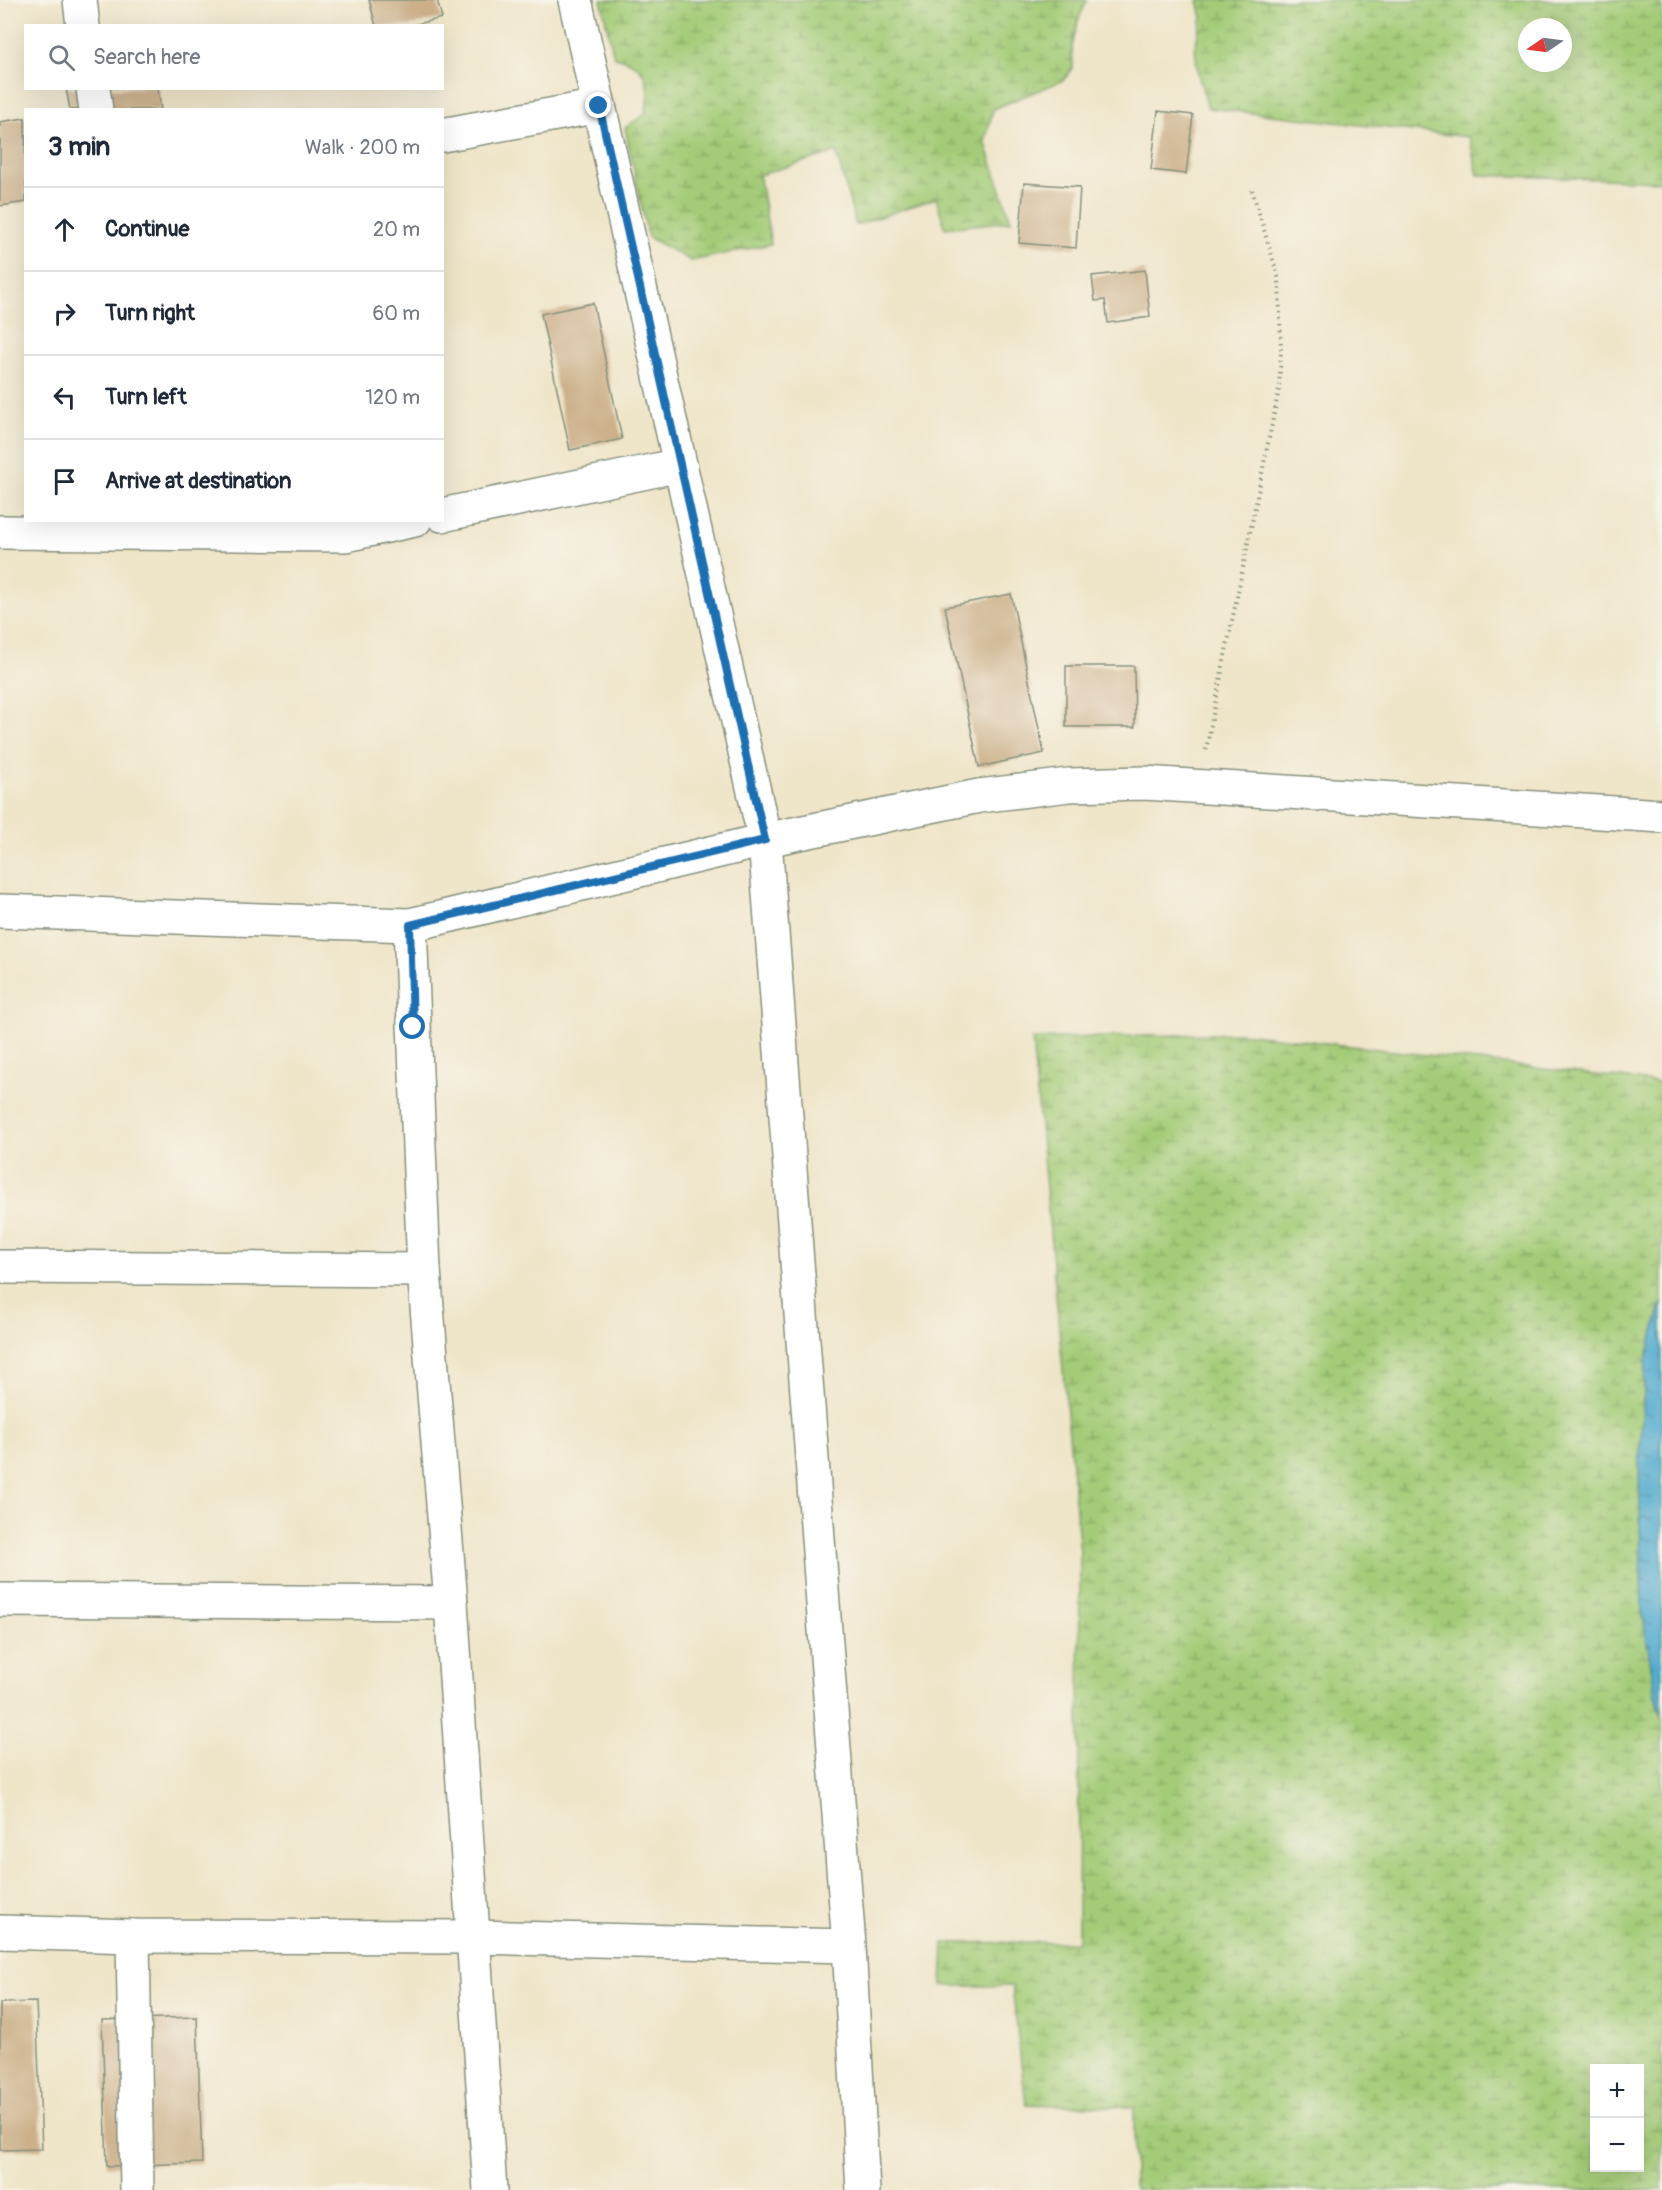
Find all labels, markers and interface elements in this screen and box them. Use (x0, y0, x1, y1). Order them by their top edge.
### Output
north arrow (1518, 18, 1572, 72)
search box (24, 24, 444, 90)
icon: search (45, 41, 78, 74)
text: Search here (93, 43, 200, 71)
route end (585, 92, 611, 118)
text: 3 min (48, 131, 110, 163)
text: Walk · 200 m (305, 135, 420, 160)
icon: ahead (48, 213, 81, 246)
text: Continue (105, 215, 189, 243)
text: 20 m (373, 217, 420, 242)
icon: right (48, 297, 81, 330)
text: Turn right (105, 299, 195, 327)
text: 60 m (373, 301, 420, 326)
icon: left (48, 381, 81, 414)
text: Turn left (105, 383, 187, 411)
text: 120 m (365, 385, 420, 410)
icon: arrive (48, 465, 81, 498)
text: Arrive at destination (105, 467, 291, 495)
route start (399, 1013, 425, 1039)
map controls (1590, 2064, 1644, 2172)
button: + (1590, 2064, 1644, 2118)
button: − (1590, 2118, 1644, 2172)

